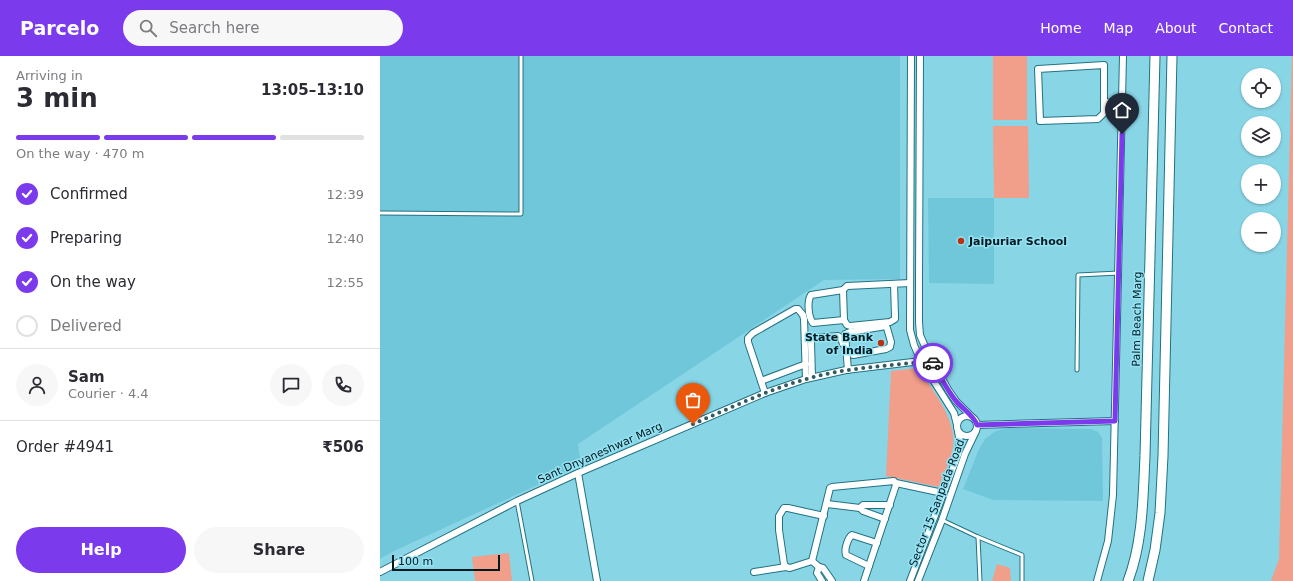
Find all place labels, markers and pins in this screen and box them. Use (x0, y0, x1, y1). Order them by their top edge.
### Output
pin (1105, 93, 1139, 134)
place label: Jaipuriar School (968, 235, 1067, 248)
marker: Jaipuriar School (956, 236, 966, 246)
place label: State Bank of India (805, 331, 874, 357)
marker: State Bank of India (876, 338, 886, 348)
pin (676, 383, 710, 424)

